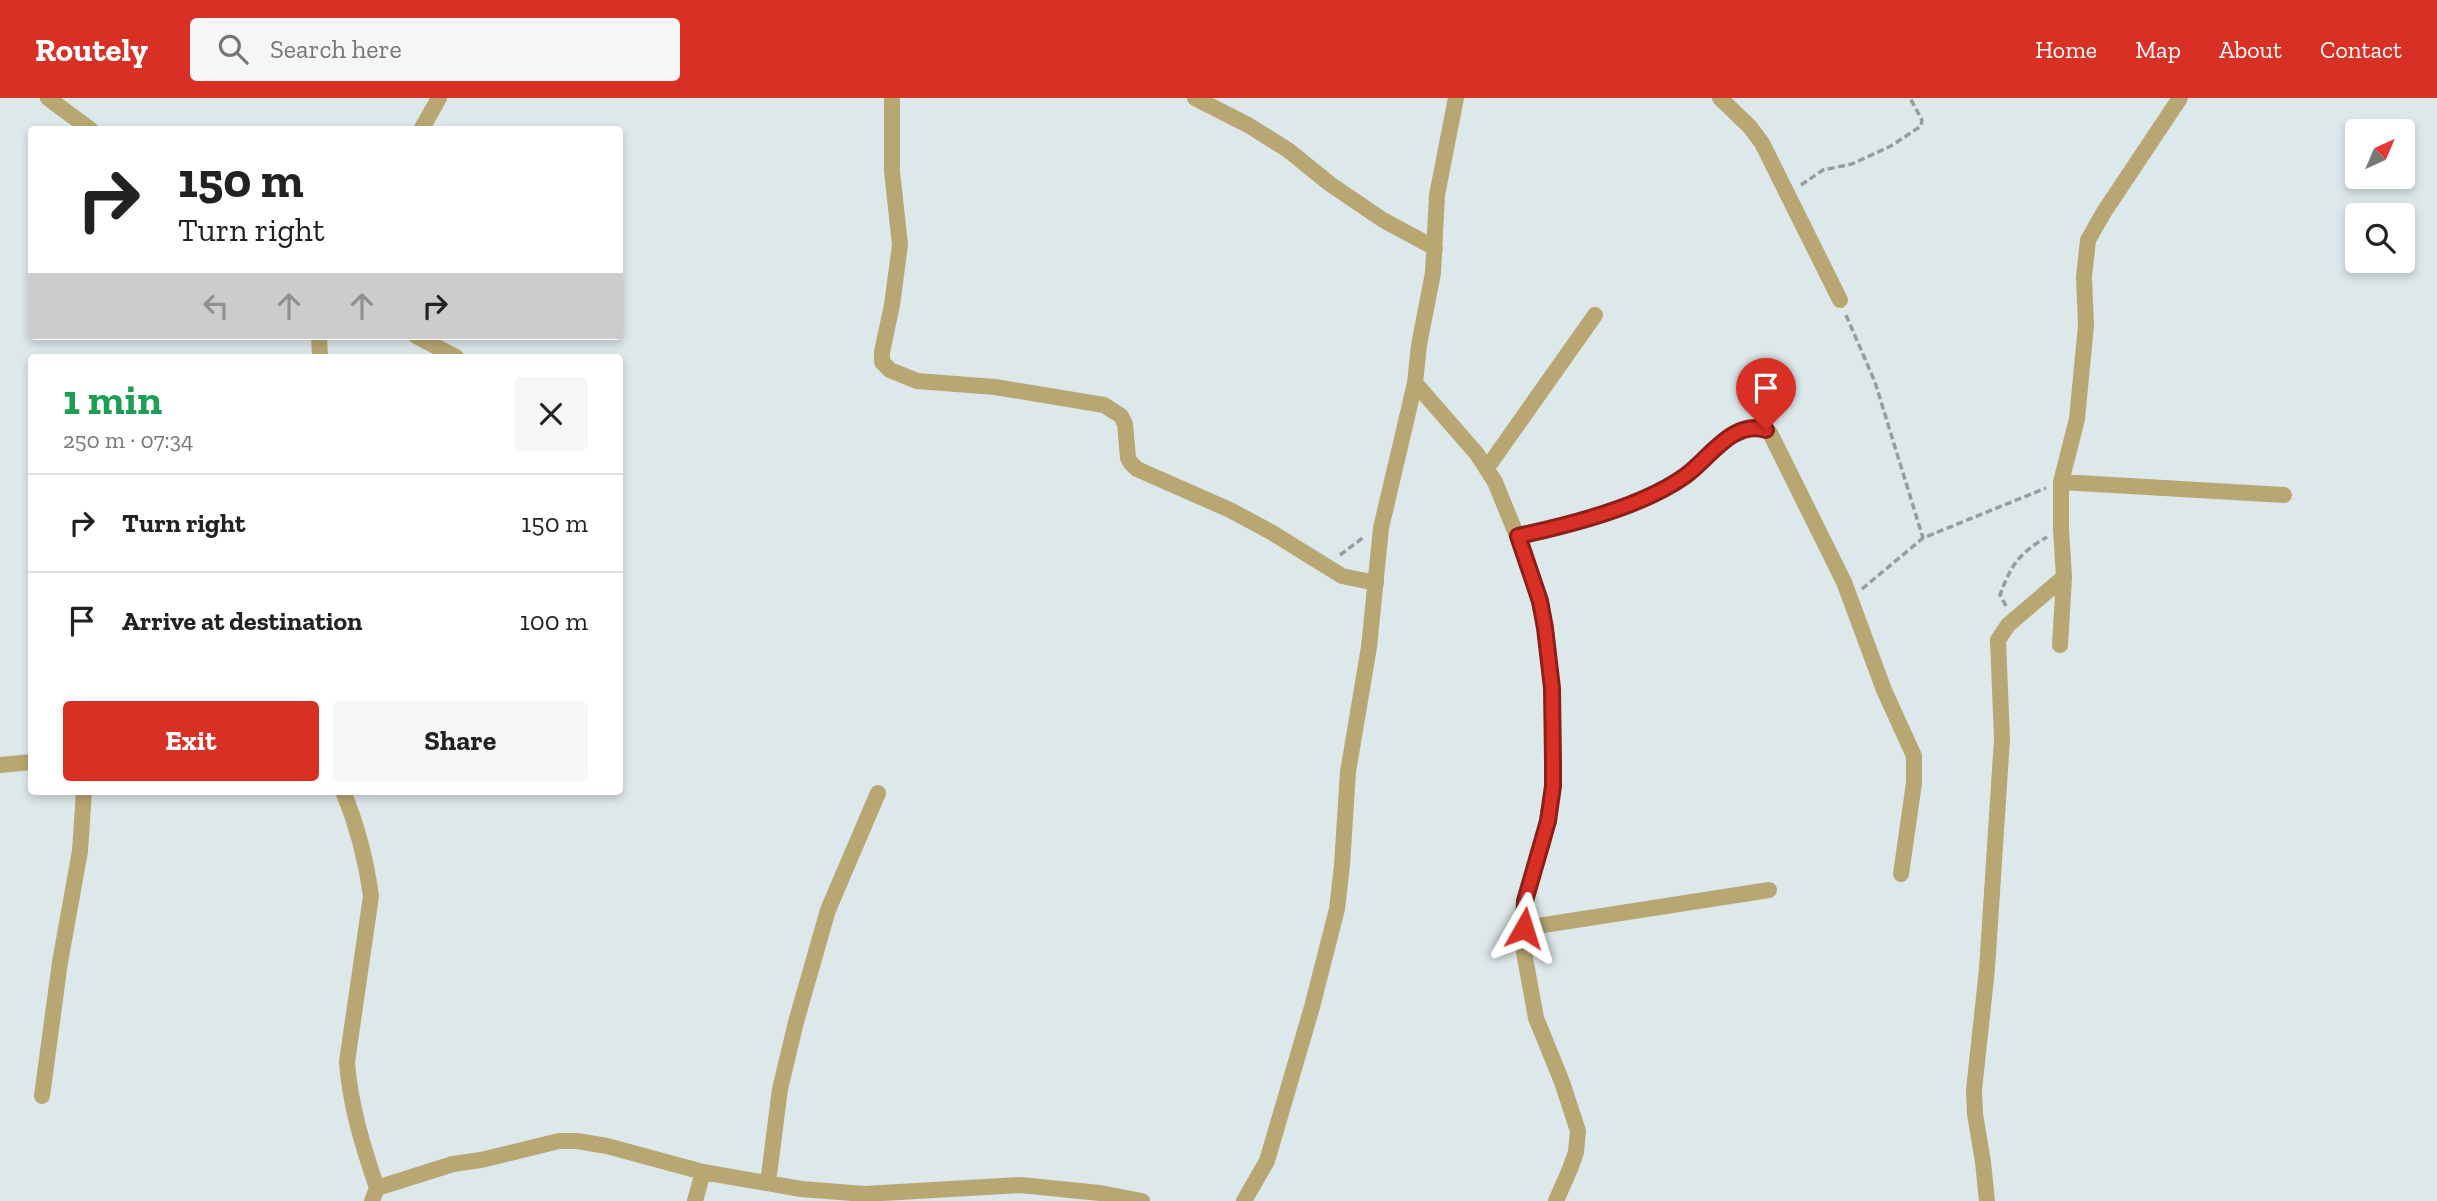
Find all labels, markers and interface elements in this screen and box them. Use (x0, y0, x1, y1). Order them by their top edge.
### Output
search box (190, 18, 680, 81)
text: Routely (35, 30, 148, 69)
icon: search (214, 30, 252, 68)
text: Search here (270, 33, 402, 65)
text: Home (2035, 35, 2097, 64)
text: Map (2135, 35, 2181, 64)
text: About (2219, 35, 2282, 64)
text: Contact (2320, 35, 2402, 64)
north arrow (2345, 119, 2415, 189)
map controls (2345, 119, 2415, 273)
text: 150 m (178, 151, 304, 210)
icon: right (63, 154, 154, 245)
button: search (2345, 203, 2415, 273)
text: Turn right (178, 211, 325, 249)
icon: left (197, 287, 235, 325)
icon: ahead (270, 287, 308, 325)
icon: ahead (343, 287, 381, 325)
icon: right (416, 287, 454, 325)
pin (1736, 358, 1796, 430)
icon: arrive (1747, 369, 1785, 407)
text: 1 min (63, 374, 162, 425)
button: close (514, 377, 588, 451)
text: 250 m · 07:34 (63, 426, 193, 454)
icon: right (63, 504, 101, 542)
text: Turn right (122, 507, 245, 539)
text: 150 m (521, 507, 588, 539)
icon: arrive (63, 602, 101, 640)
text: Arrive at destination (122, 605, 362, 637)
text: 100 m (520, 605, 588, 637)
button: Exit (63, 701, 319, 781)
button: Share (333, 701, 588, 781)
position arrow (1487, 891, 1561, 965)

